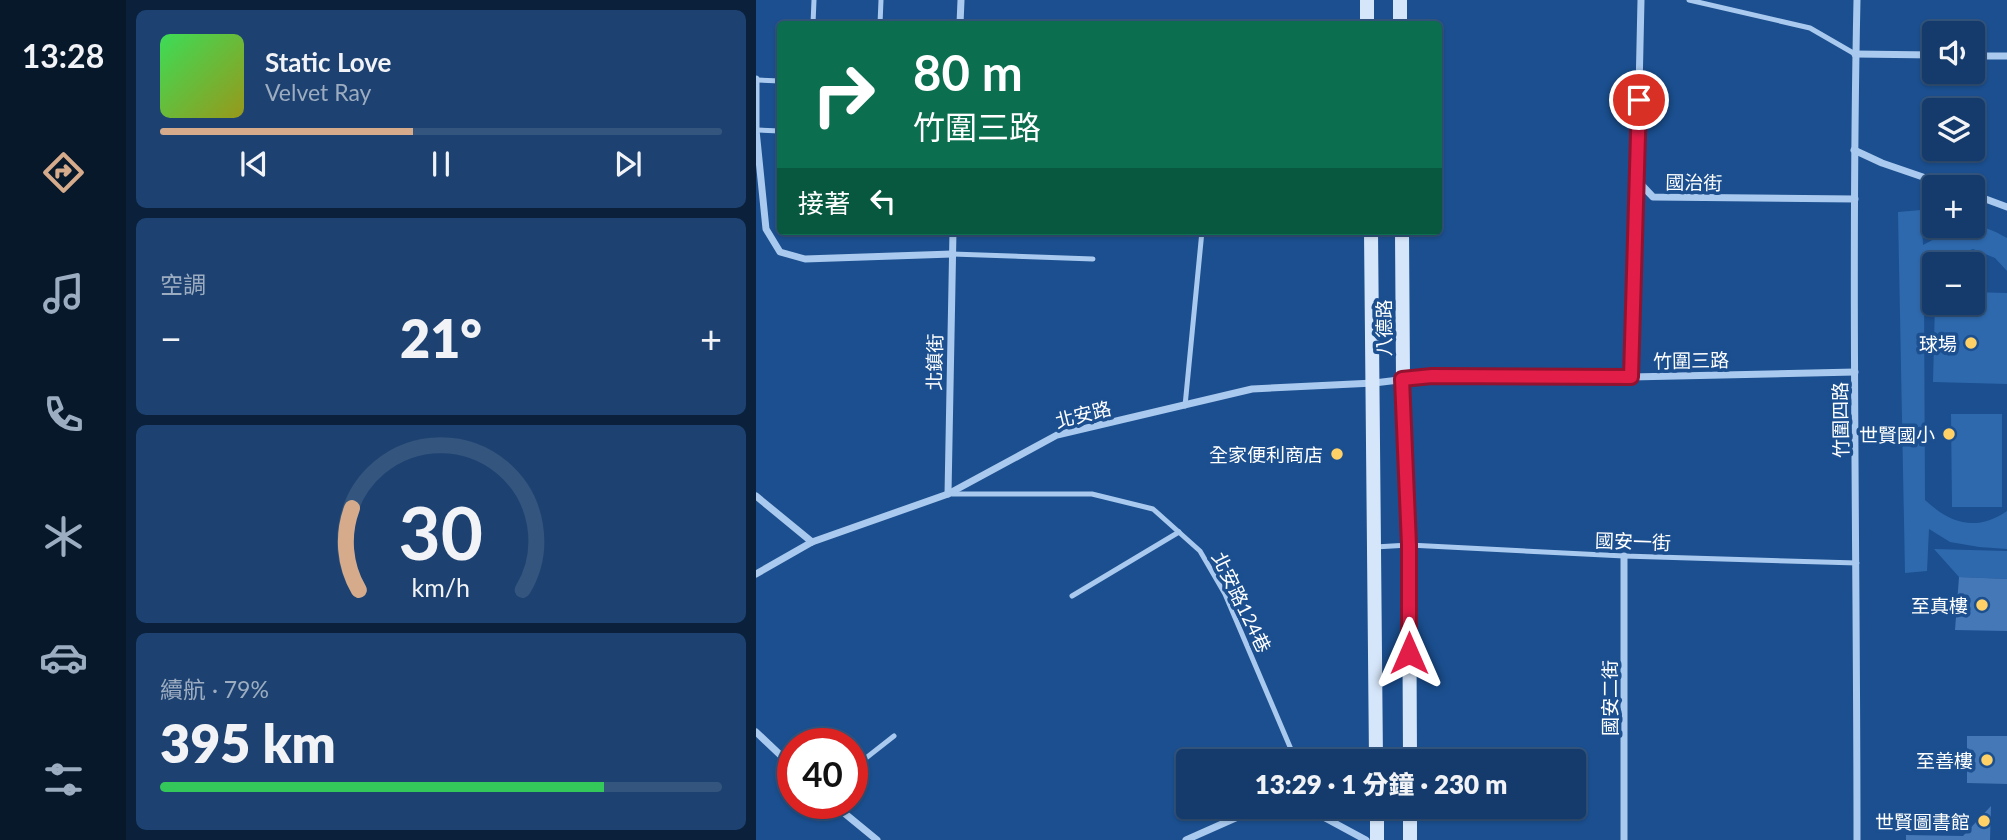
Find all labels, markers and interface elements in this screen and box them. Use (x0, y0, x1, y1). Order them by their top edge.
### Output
map controls (1922, 21, 1985, 315)
button: sound (1922, 21, 1985, 84)
text: 13:28 (22, 36, 104, 75)
text: 80 m (913, 43, 1023, 101)
text: Static Love (265, 46, 392, 78)
icon: right (798, 49, 889, 140)
pin (1609, 70, 1669, 130)
text: Velvet Ray (265, 78, 371, 106)
icon: arrive (1620, 81, 1658, 119)
button: layers (1922, 98, 1985, 161)
text: 竹圍三路 (913, 107, 1041, 146)
icon: previous (235, 145, 273, 183)
icon: pause (422, 145, 460, 183)
icon: next (609, 145, 647, 183)
icon: directions (39, 148, 88, 197)
street label: 國治街 (1665, 170, 1723, 194)
button: + (1922, 175, 1985, 238)
icon: left (864, 182, 902, 220)
text: 接著 (798, 187, 850, 219)
button: − (1922, 252, 1985, 315)
icon: music (39, 269, 88, 318)
text: 空調 (160, 270, 206, 298)
street label: 八德路 (1372, 299, 1395, 357)
text: 21° (400, 307, 482, 369)
text: − (160, 315, 182, 361)
text: + (700, 315, 722, 361)
place label: 球場 (1919, 332, 1957, 355)
street label: 北鎮街 (922, 333, 946, 391)
marker: 球場 (1963, 335, 1979, 351)
street label: 竹圍三路 (1653, 348, 1729, 372)
street label: 竹圍四路 (1828, 382, 1852, 458)
icon: phone (39, 390, 88, 439)
street label: 北安路 (1053, 396, 1113, 432)
place label: 世賢國小 (1859, 423, 1935, 446)
marker: 世賢國小 (1941, 426, 1957, 442)
place label: 全家便利商店 (1209, 443, 1323, 466)
marker: 全家便利商店 (1329, 446, 1345, 462)
text: 30 (399, 488, 483, 576)
icon: climate (39, 512, 88, 561)
street label: 國安一街 (1595, 528, 1671, 554)
street label: 北安路124巷 (1208, 548, 1276, 656)
text: km/h (412, 572, 470, 602)
place label: 至真樓 (1911, 594, 1968, 617)
marker: 至真樓 (1974, 597, 1990, 613)
position arrow (1372, 616, 1446, 690)
icon: car (39, 633, 88, 682)
street label: 國安二街 (1598, 660, 1621, 736)
text: 續航 · 79% (160, 675, 269, 703)
text: 395 km (160, 712, 336, 774)
speed limit sign: 40 (777, 728, 868, 819)
place label: 至善樓 (1916, 749, 1973, 772)
marker: 至善樓 (1979, 752, 1995, 768)
icon: filters (39, 755, 88, 804)
text: 13:29 · 1 分鐘 · 230 m (1255, 768, 1507, 800)
place label: 世賢圖書館 (1875, 810, 1970, 833)
marker: 世賢圖書館 (1976, 813, 1992, 829)

